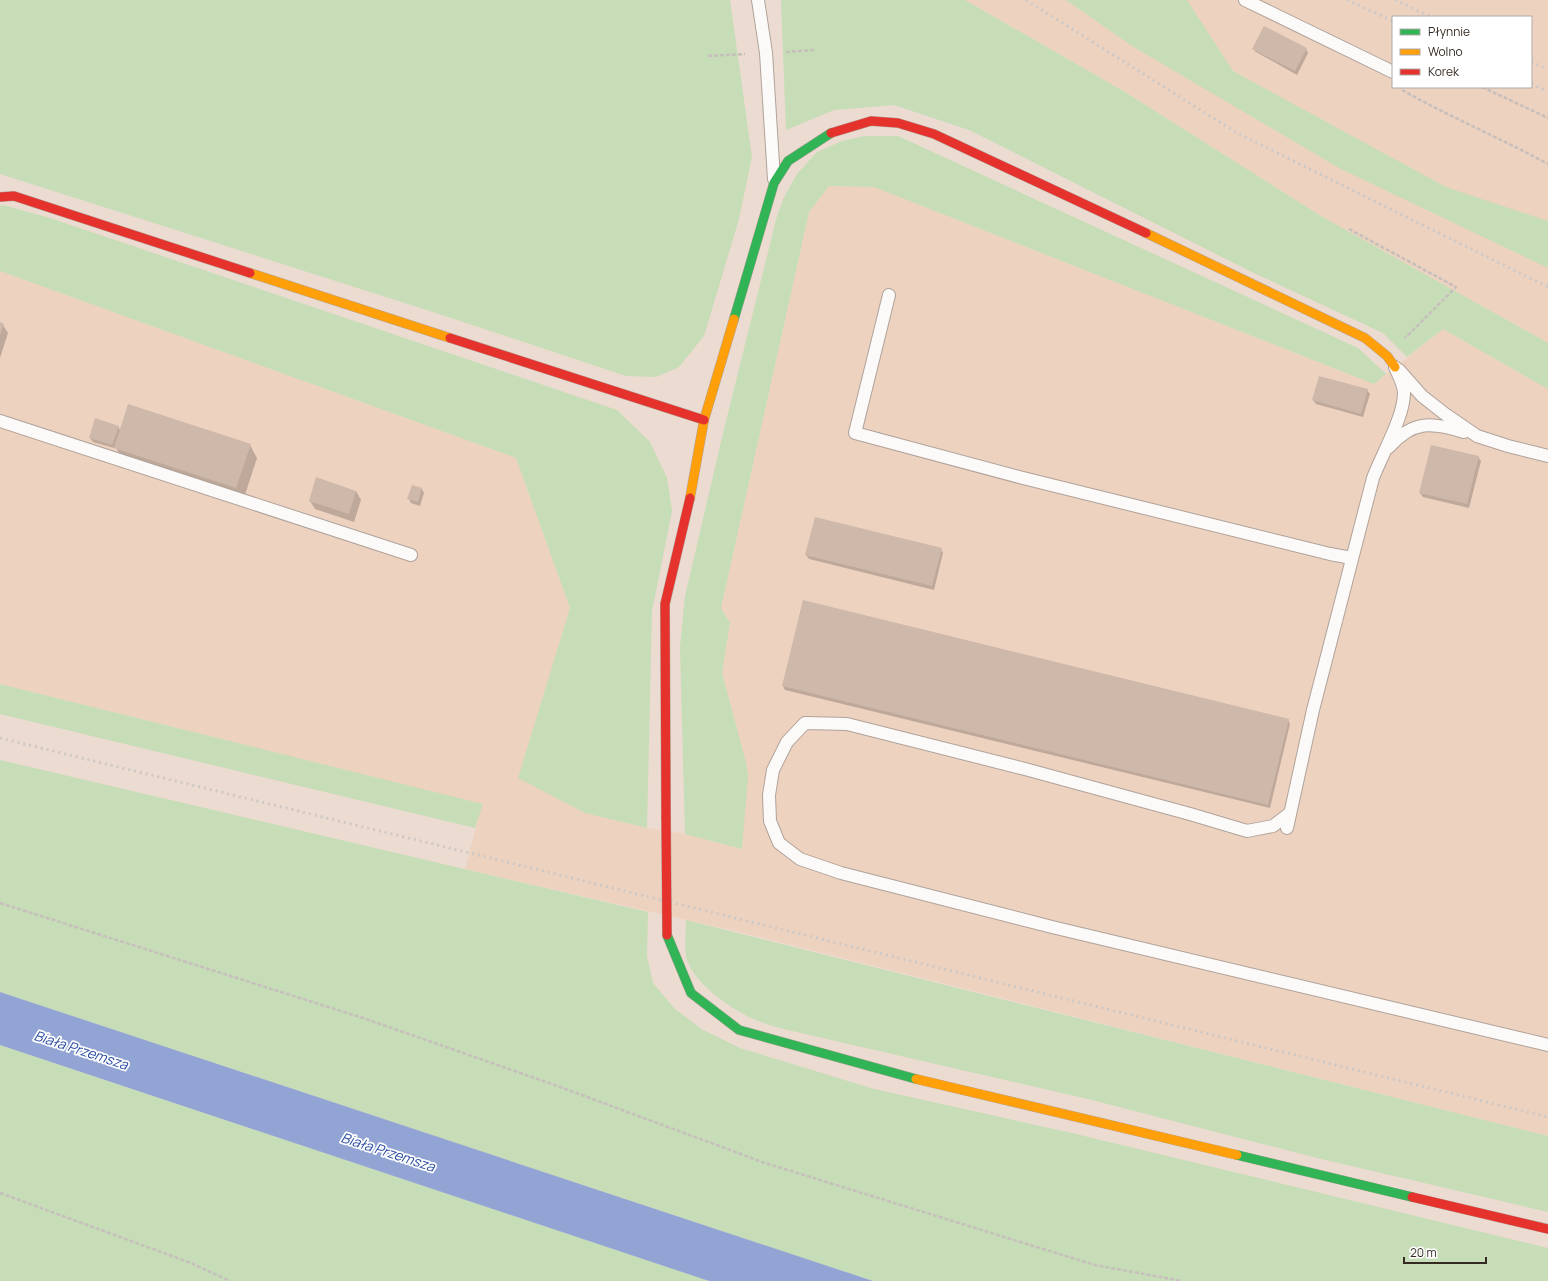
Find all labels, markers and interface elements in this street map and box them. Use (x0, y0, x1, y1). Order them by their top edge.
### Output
legend (1392, 16, 1532, 88)
text: Płynnie (1428, 23, 1470, 40)
text: Wolno (1428, 43, 1463, 60)
text: Korek (1428, 63, 1460, 80)
water label: Biała Przemsza (32, 1025, 132, 1074)
water label: Biała Przemsza (339, 1127, 439, 1176)
scale bar (1404, 1239, 1486, 1265)
text: 20 m (1410, 1244, 1437, 1261)

